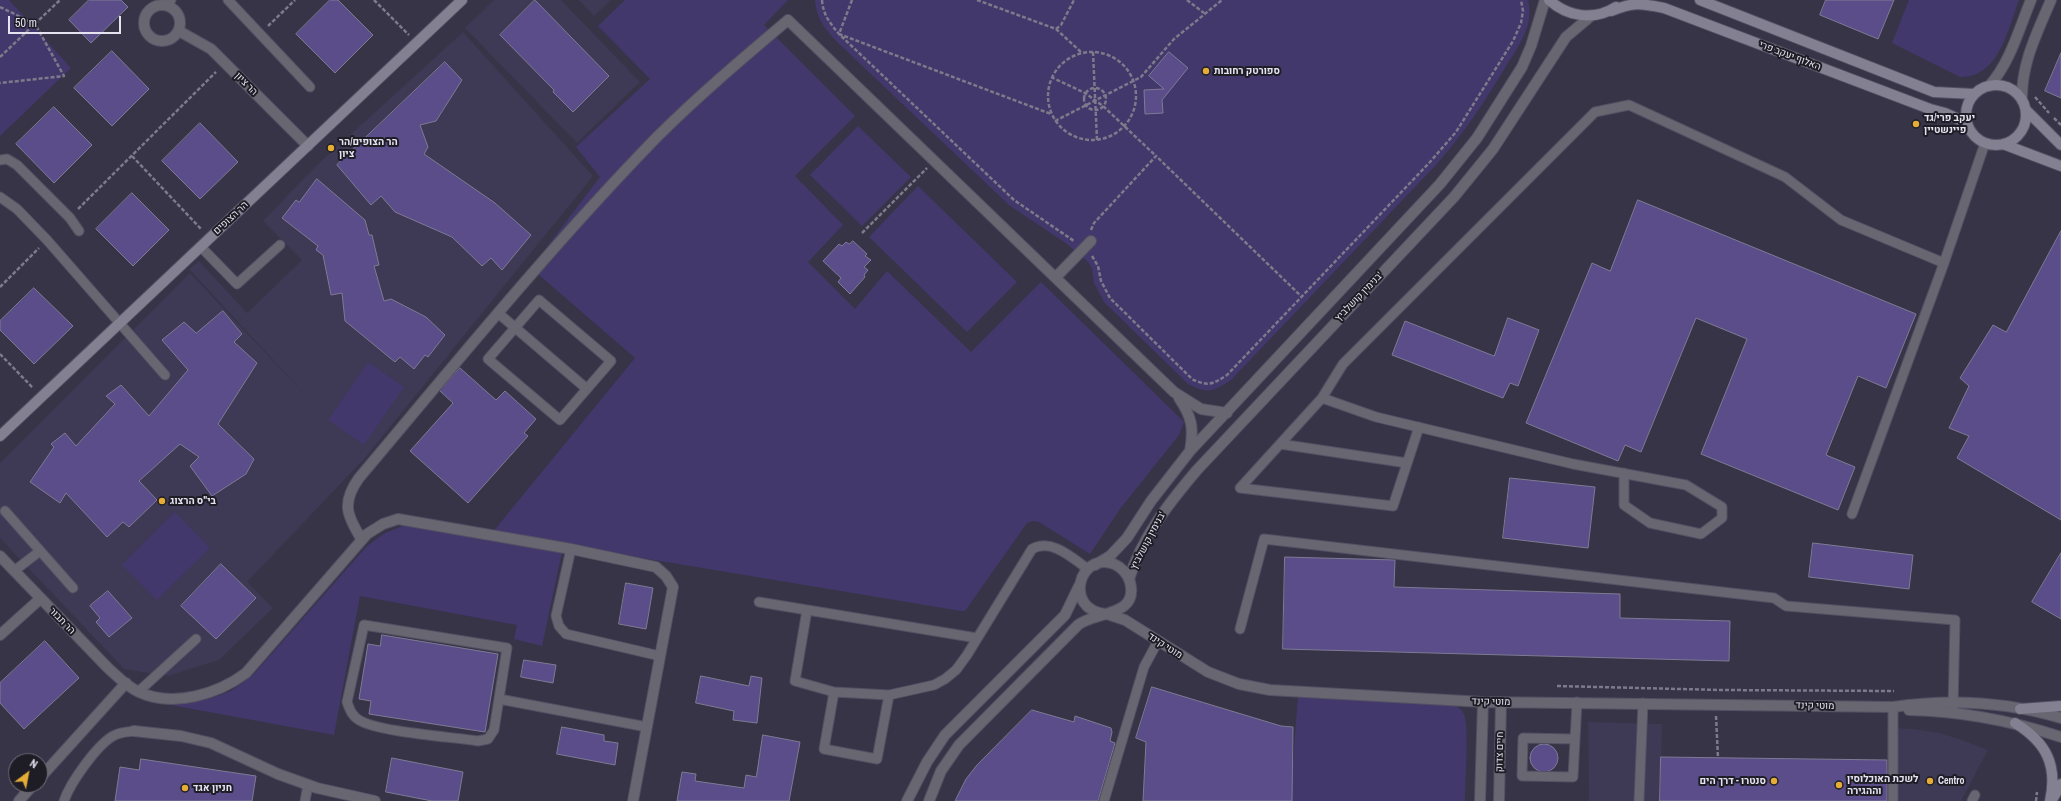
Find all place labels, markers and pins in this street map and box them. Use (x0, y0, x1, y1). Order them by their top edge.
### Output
place label: ספורטק רחובות (1214, 65, 1280, 77)
marker: ספורטק רחובות (1201, 66, 1211, 76)
place label: יעקב פרי/גד פיינשטיין (1924, 112, 1975, 136)
marker: יעקב פרי/גד פיינשטיין (1911, 119, 1921, 129)
place label: הר הצופים/הר ציון (339, 136, 398, 160)
marker: הר הצופים/הר ציון (326, 143, 336, 153)
place label: בי"ס הרצוג (170, 495, 216, 507)
marker: בי"ס הרצוג (157, 496, 167, 506)
place label: לשכת האוכלוסין וההגירה (1847, 773, 1918, 796)
place label: סנטרו - דרך הים (1700, 775, 1766, 787)
place label: Centro (1938, 775, 1964, 787)
marker: סנטרו - דרך הים (1769, 776, 1779, 786)
marker: Centro (1925, 776, 1935, 786)
marker: לשכת האוכלוסין וההגירה (1834, 780, 1844, 790)
place label: חניון אגד (193, 782, 232, 794)
marker: חניון אגד (180, 783, 190, 793)

